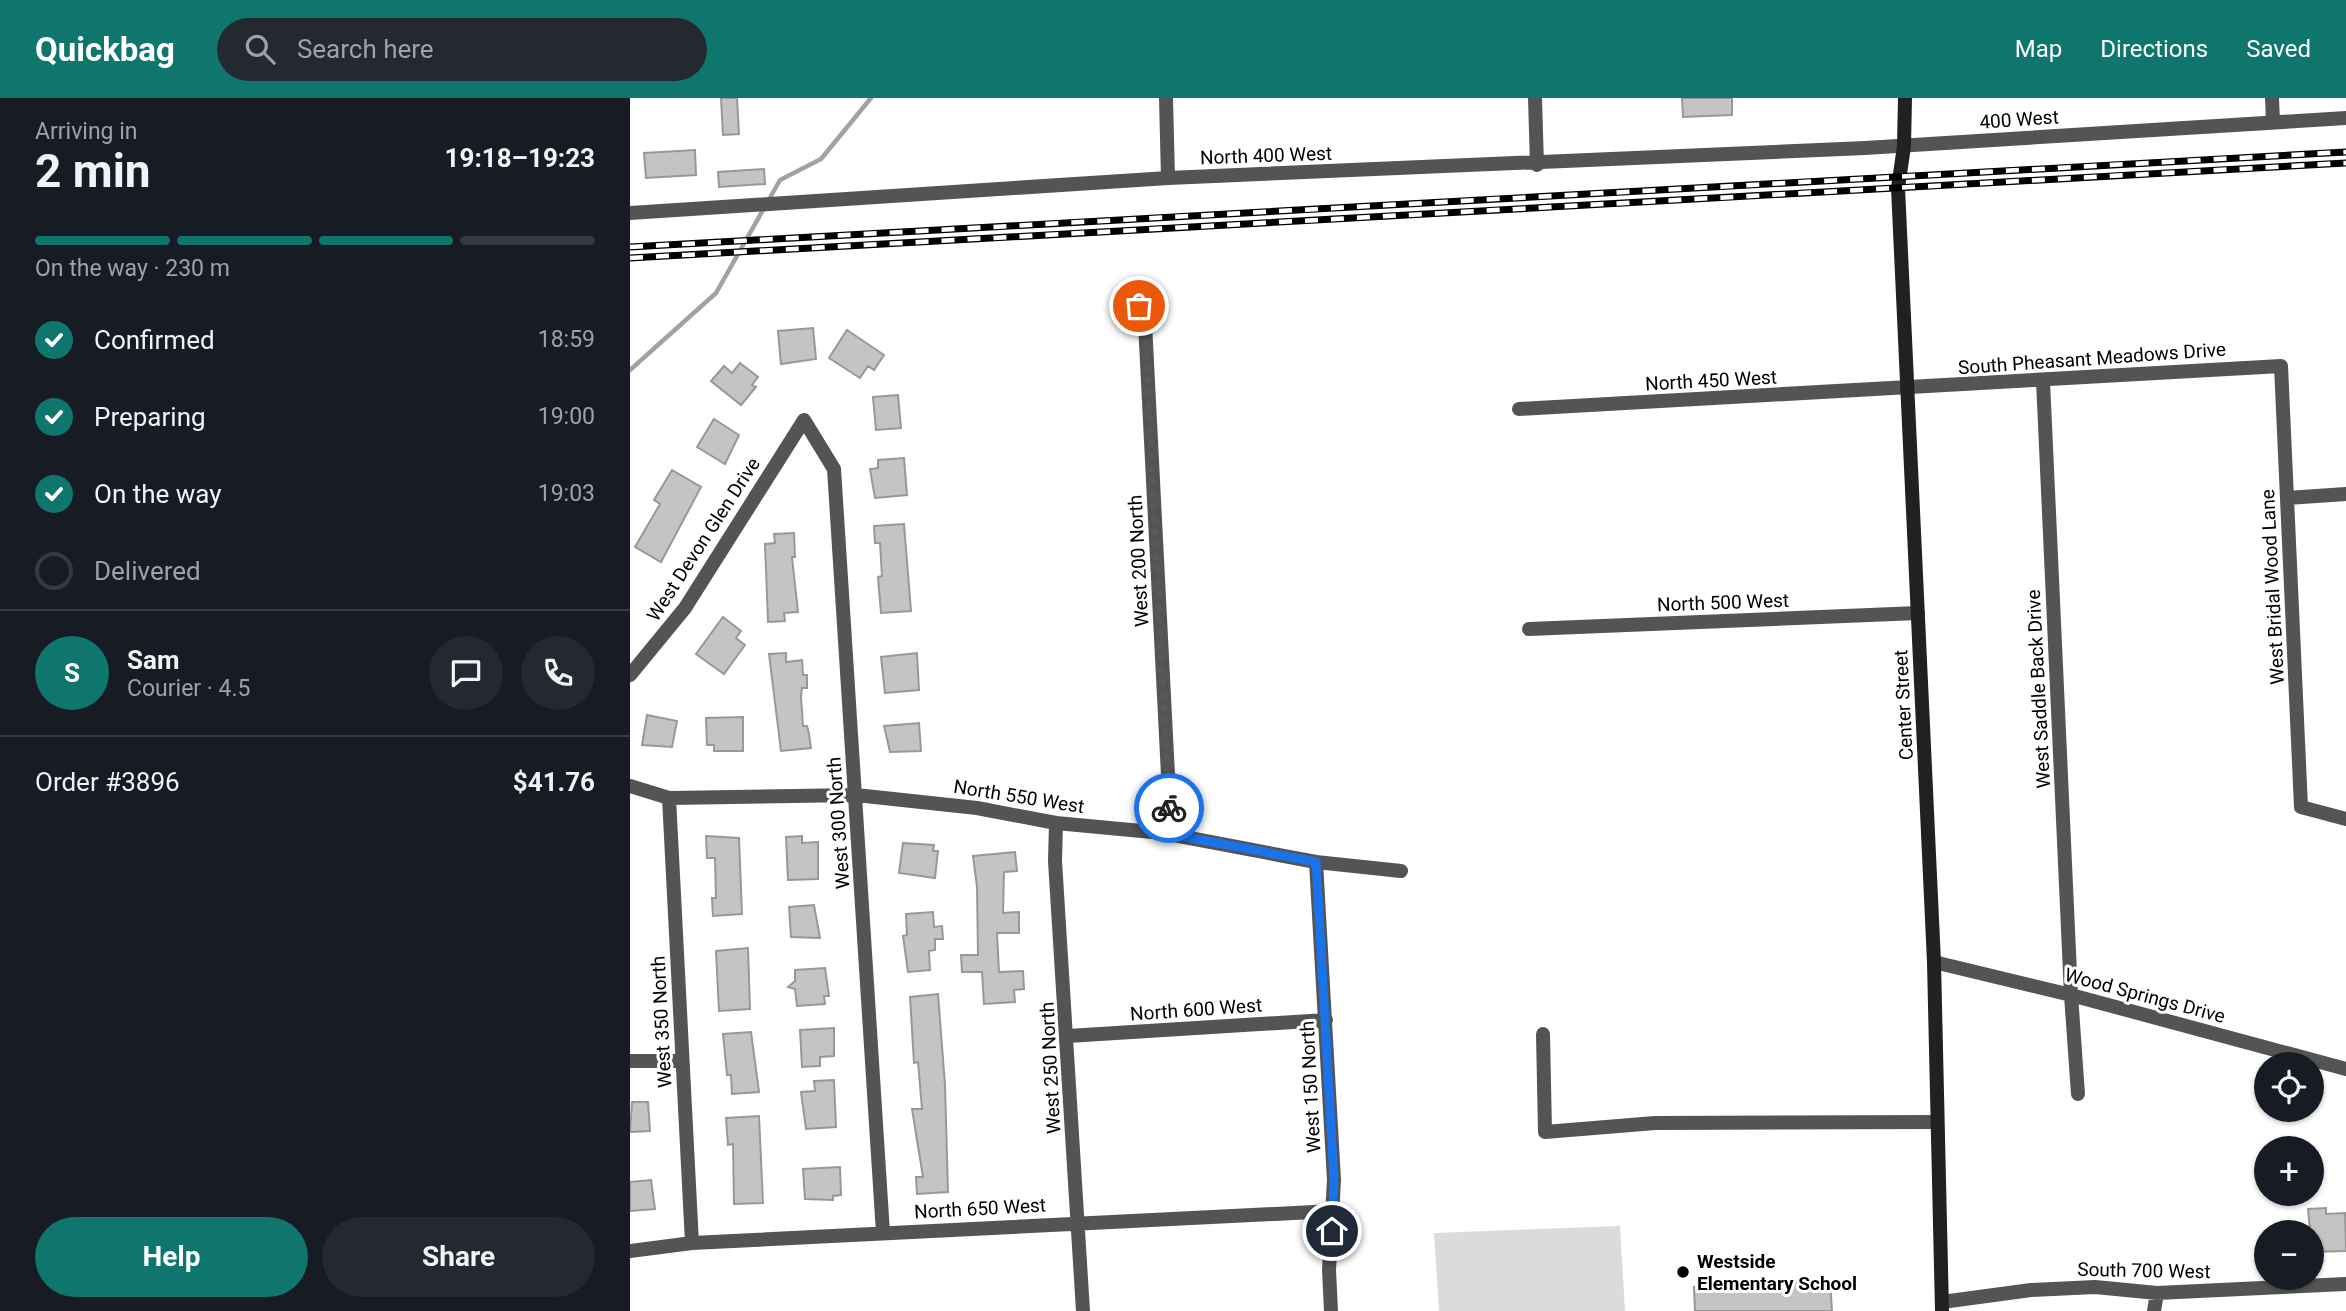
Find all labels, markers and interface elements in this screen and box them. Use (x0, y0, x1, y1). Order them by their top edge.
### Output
search box (217, 18, 707, 81)
text: Quickbag (35, 30, 175, 69)
icon: search (241, 30, 279, 68)
text: Search here (297, 34, 434, 64)
text: Map (2015, 35, 2062, 63)
text: Directions (2100, 35, 2208, 63)
text: Saved (2246, 35, 2311, 63)
street label: 400 West (1979, 105, 2059, 134)
text: Arriving in (35, 118, 138, 145)
street label: North 400 West (1200, 142, 1332, 169)
text: 19:18–19:23 (445, 143, 595, 173)
text: 2 min (35, 144, 151, 198)
text: On the way · 230 m (35, 255, 230, 282)
pin (1109, 276, 1169, 336)
icon: bag (1120, 287, 1158, 325)
icon: check (35, 321, 73, 359)
text: Confirmed (94, 325, 215, 355)
text: 18:59 (538, 326, 595, 353)
street label: South Pheasant Meadows Drive (1957, 338, 2227, 379)
street label: North 450 West (1644, 366, 1778, 395)
icon: check (35, 398, 73, 436)
text: Preparing (94, 402, 206, 432)
text: 19:00 (538, 403, 595, 430)
street label: West Devon Glen Drive (642, 453, 765, 625)
icon: check (35, 475, 73, 513)
text: On the way (94, 479, 222, 509)
text: 19:03 (538, 480, 595, 507)
street label: West Bridal Wood Lane (2256, 489, 2289, 685)
street label: West 200 North (1124, 494, 1153, 628)
text: Delivered (94, 556, 201, 586)
street label: North 500 West (1657, 589, 1789, 616)
street label: West Saddle Back Drive (2022, 589, 2055, 789)
button: chat (429, 636, 503, 710)
button: phone (521, 636, 595, 710)
text: Sam (127, 645, 179, 675)
street label: Center Street (1889, 649, 1918, 761)
text: S (64, 658, 80, 688)
text: Courier · 4.5 (127, 675, 250, 702)
street label: West 300 North (822, 756, 855, 890)
text: Order #3896 (35, 767, 180, 797)
text: $41.76 (513, 767, 595, 797)
courier (1134, 773, 1204, 843)
street label: North 550 West (952, 775, 1086, 818)
icon: bike (1150, 789, 1188, 827)
street label: West 350 North (647, 955, 676, 1089)
street label: Wood Springs Drive (2062, 963, 2228, 1028)
street label: North 600 West (1129, 993, 1263, 1026)
street label: West 250 North (1036, 1001, 1065, 1135)
street label: West 150 North (1296, 1020, 1325, 1154)
map controls (2254, 1052, 2324, 1290)
button: locate (2254, 1052, 2324, 1122)
button: + (2254, 1136, 2324, 1206)
street label: North 650 West (913, 1194, 1047, 1223)
pin (1302, 1201, 1362, 1261)
icon: home (1313, 1212, 1351, 1250)
button: Help (35, 1217, 308, 1297)
button: Share (322, 1217, 595, 1297)
button: − (2254, 1220, 2324, 1290)
place label: Westside Elementary School (1697, 1250, 1857, 1295)
street label: South 700 West (2077, 1258, 2211, 1283)
marker: Westside Elementary School (1675, 1264, 1691, 1280)

